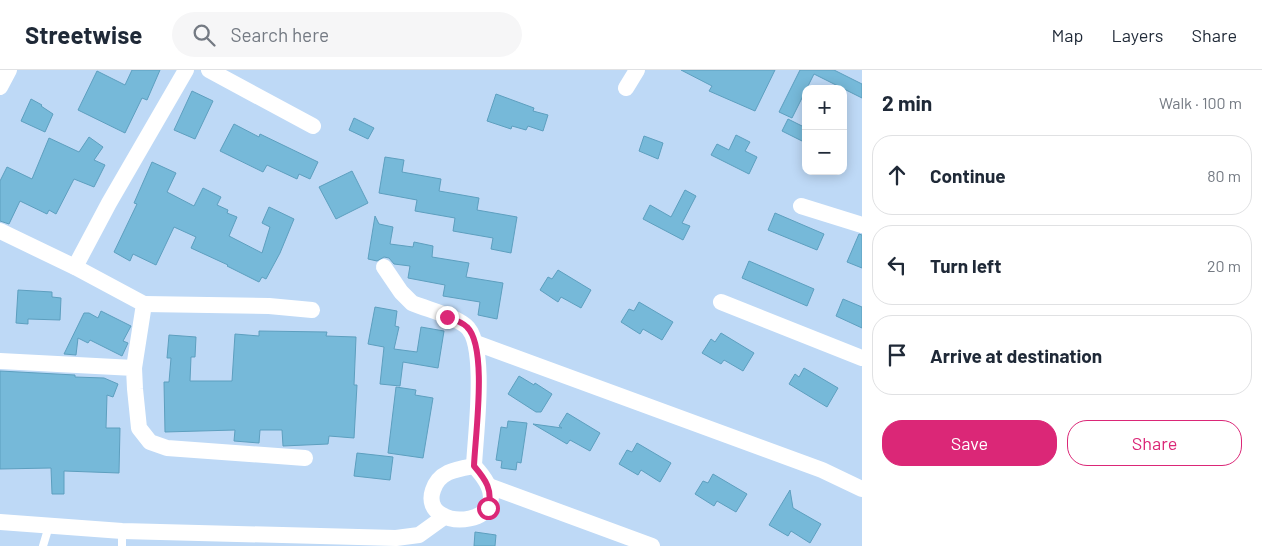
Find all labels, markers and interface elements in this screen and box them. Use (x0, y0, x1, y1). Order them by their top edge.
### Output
search box (172, 12, 522, 57)
text: Streetwise (25, 20, 142, 49)
icon: search (190, 21, 218, 49)
text: Search here (230, 23, 329, 46)
text: Map (1051, 24, 1083, 46)
text: Layers (1111, 24, 1164, 46)
text: Share (1192, 24, 1237, 46)
map controls (802, 85, 847, 175)
button: + (802, 85, 847, 130)
text: 2 min (882, 90, 932, 115)
text: Walk · 100 m (1159, 93, 1242, 112)
button: − (802, 130, 847, 175)
icon: ahead (883, 161, 911, 189)
text: Continue (930, 164, 1006, 187)
text: 80 m (1207, 166, 1241, 185)
icon: left (883, 251, 911, 279)
text: Turn left (930, 254, 1001, 277)
text: 20 m (1207, 256, 1241, 275)
route end (436, 306, 459, 329)
icon: arrive (883, 341, 911, 369)
text: Arrive at destination (930, 344, 1102, 367)
button: Save (882, 420, 1057, 466)
button: Share (1067, 420, 1242, 466)
route start (477, 497, 500, 520)

